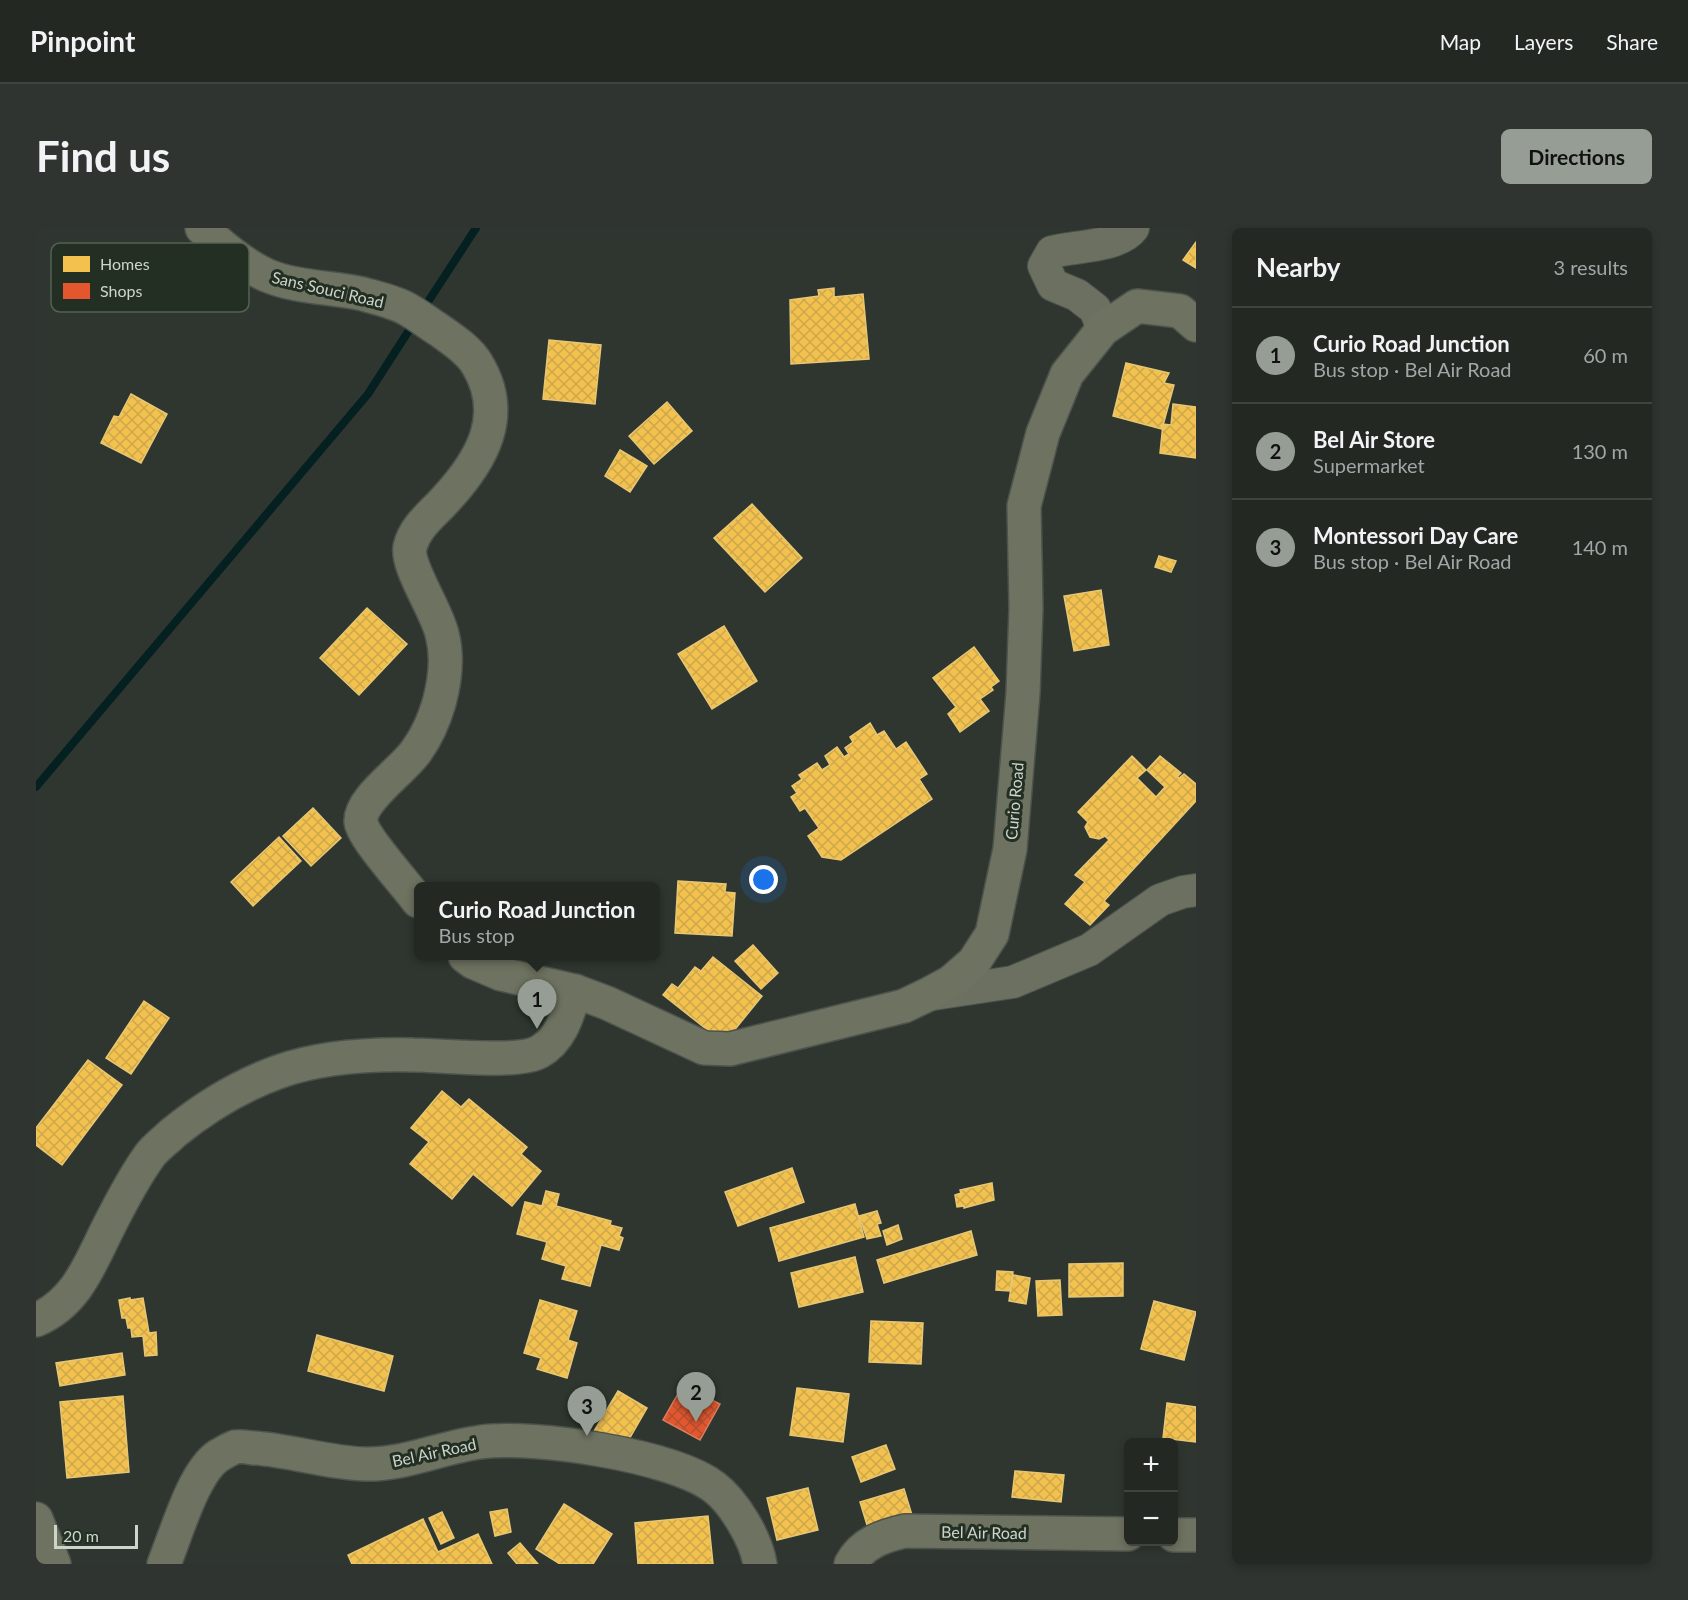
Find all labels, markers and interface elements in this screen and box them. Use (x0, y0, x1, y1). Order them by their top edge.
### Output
text: Pinpoint (30, 24, 135, 58)
text: Map (1440, 29, 1481, 54)
text: Layers (1514, 29, 1573, 54)
text: Share (1606, 29, 1658, 54)
button: Directions (1501, 129, 1652, 184)
text: Find us (36, 131, 170, 181)
legend (51, 243, 249, 312)
text: Nearby (1256, 251, 1341, 283)
text: Homes (100, 254, 150, 273)
text: 3 results (1553, 255, 1628, 279)
street label: Sans Souci Road (270, 267, 386, 311)
text: Shops (100, 281, 143, 300)
text: Curio Road Junction (1313, 330, 1510, 357)
text: 1 (1270, 343, 1281, 367)
text: 60 m (1583, 343, 1628, 367)
text: Bus stop · Bel Air Road (1313, 357, 1512, 381)
text: Bel Air Store (1313, 426, 1435, 453)
text: 2 (1270, 439, 1281, 463)
text: 130 m (1572, 439, 1628, 463)
text: Supermarket (1313, 453, 1425, 477)
text: Montessori Day Care (1313, 522, 1518, 549)
text: 3 (1270, 535, 1281, 559)
text: 140 m (1572, 535, 1628, 559)
text: Bus stop · Bel Air Road (1313, 549, 1512, 573)
street label: Curio Road (1001, 761, 1027, 841)
your location (749, 865, 778, 894)
popup (414, 882, 660, 960)
text: Curio Road Junction (439, 896, 635, 923)
text: Bus stop (439, 923, 515, 947)
pin: 1 (518, 980, 556, 1029)
pin: 2 (676, 1372, 716, 1422)
pin: 3 (568, 1386, 606, 1436)
street label: Bel Air Road (390, 1434, 478, 1470)
map controls (1124, 1438, 1178, 1546)
button: + (1124, 1438, 1178, 1492)
button: − (1124, 1492, 1178, 1546)
scale bar (54, 1522, 138, 1550)
street label: Bel Air Road (941, 1522, 1027, 1542)
text: 20 m (63, 1526, 99, 1545)

